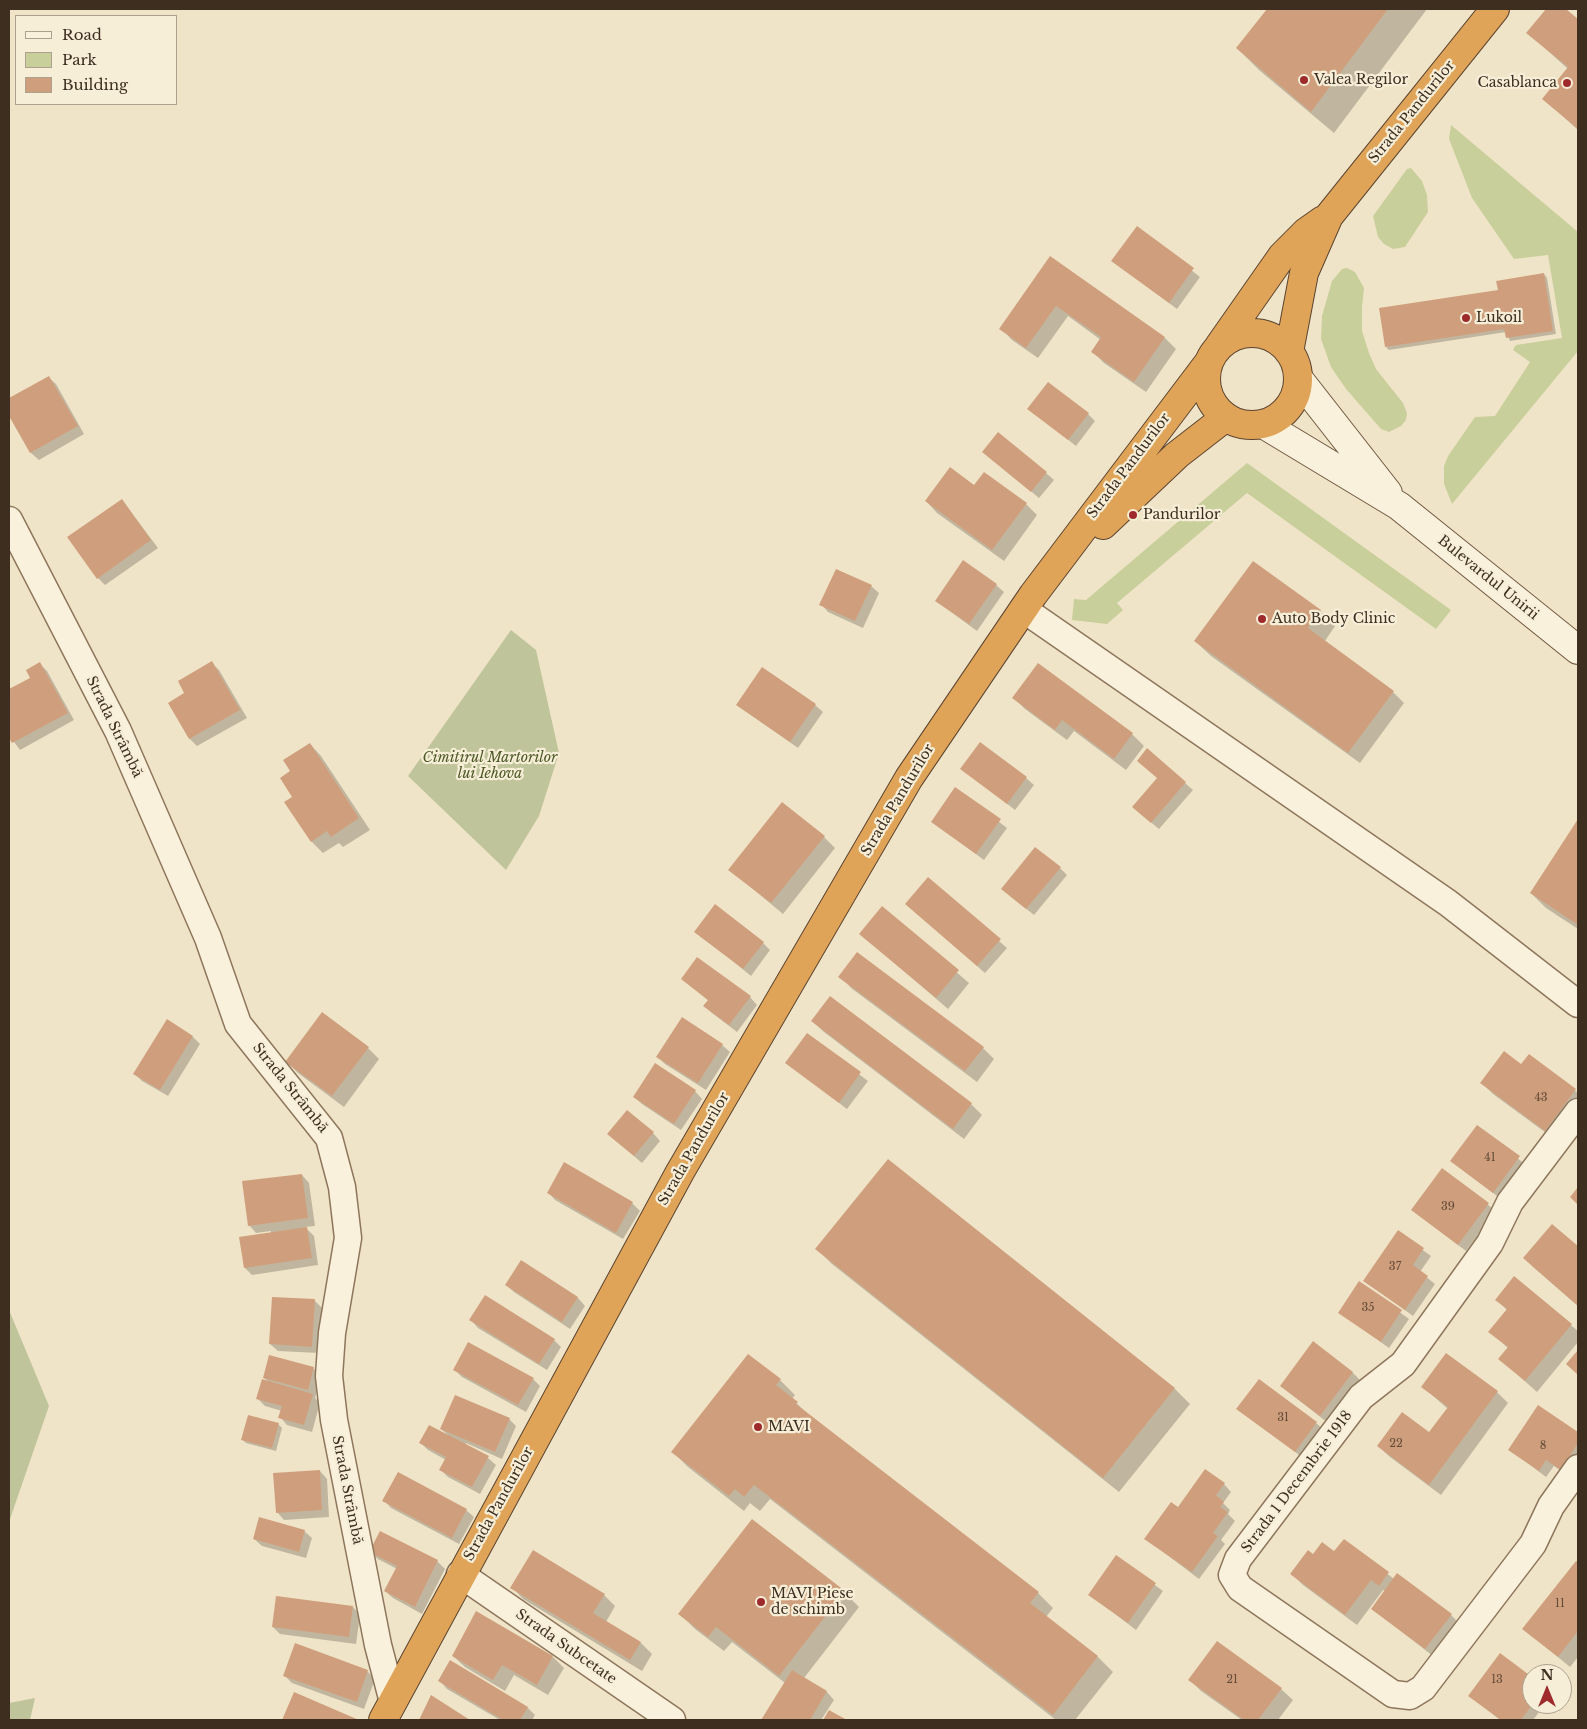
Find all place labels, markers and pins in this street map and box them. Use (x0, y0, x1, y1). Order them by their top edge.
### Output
place label: Valea Regilor (1314, 72, 1408, 88)
marker: Valea Regilor (1298, 74, 1310, 86)
place label: Casablanca (1478, 75, 1557, 91)
marker: Casablanca (1561, 77, 1573, 89)
place label: Lukoil (1476, 310, 1522, 326)
marker: Lukoil (1460, 312, 1472, 324)
place label: Pandurilor (1143, 507, 1221, 523)
marker: Pandurilor (1127, 509, 1139, 521)
place label: Auto Body Clinic (1272, 611, 1395, 627)
marker: Auto Body Clinic (1256, 613, 1268, 625)
place label: MAVI (768, 1419, 810, 1435)
marker: MAVI (752, 1421, 764, 1433)
place label: MAVI Piese de schimb (771, 1586, 854, 1618)
marker: MAVI Piese de schimb (755, 1596, 767, 1608)

